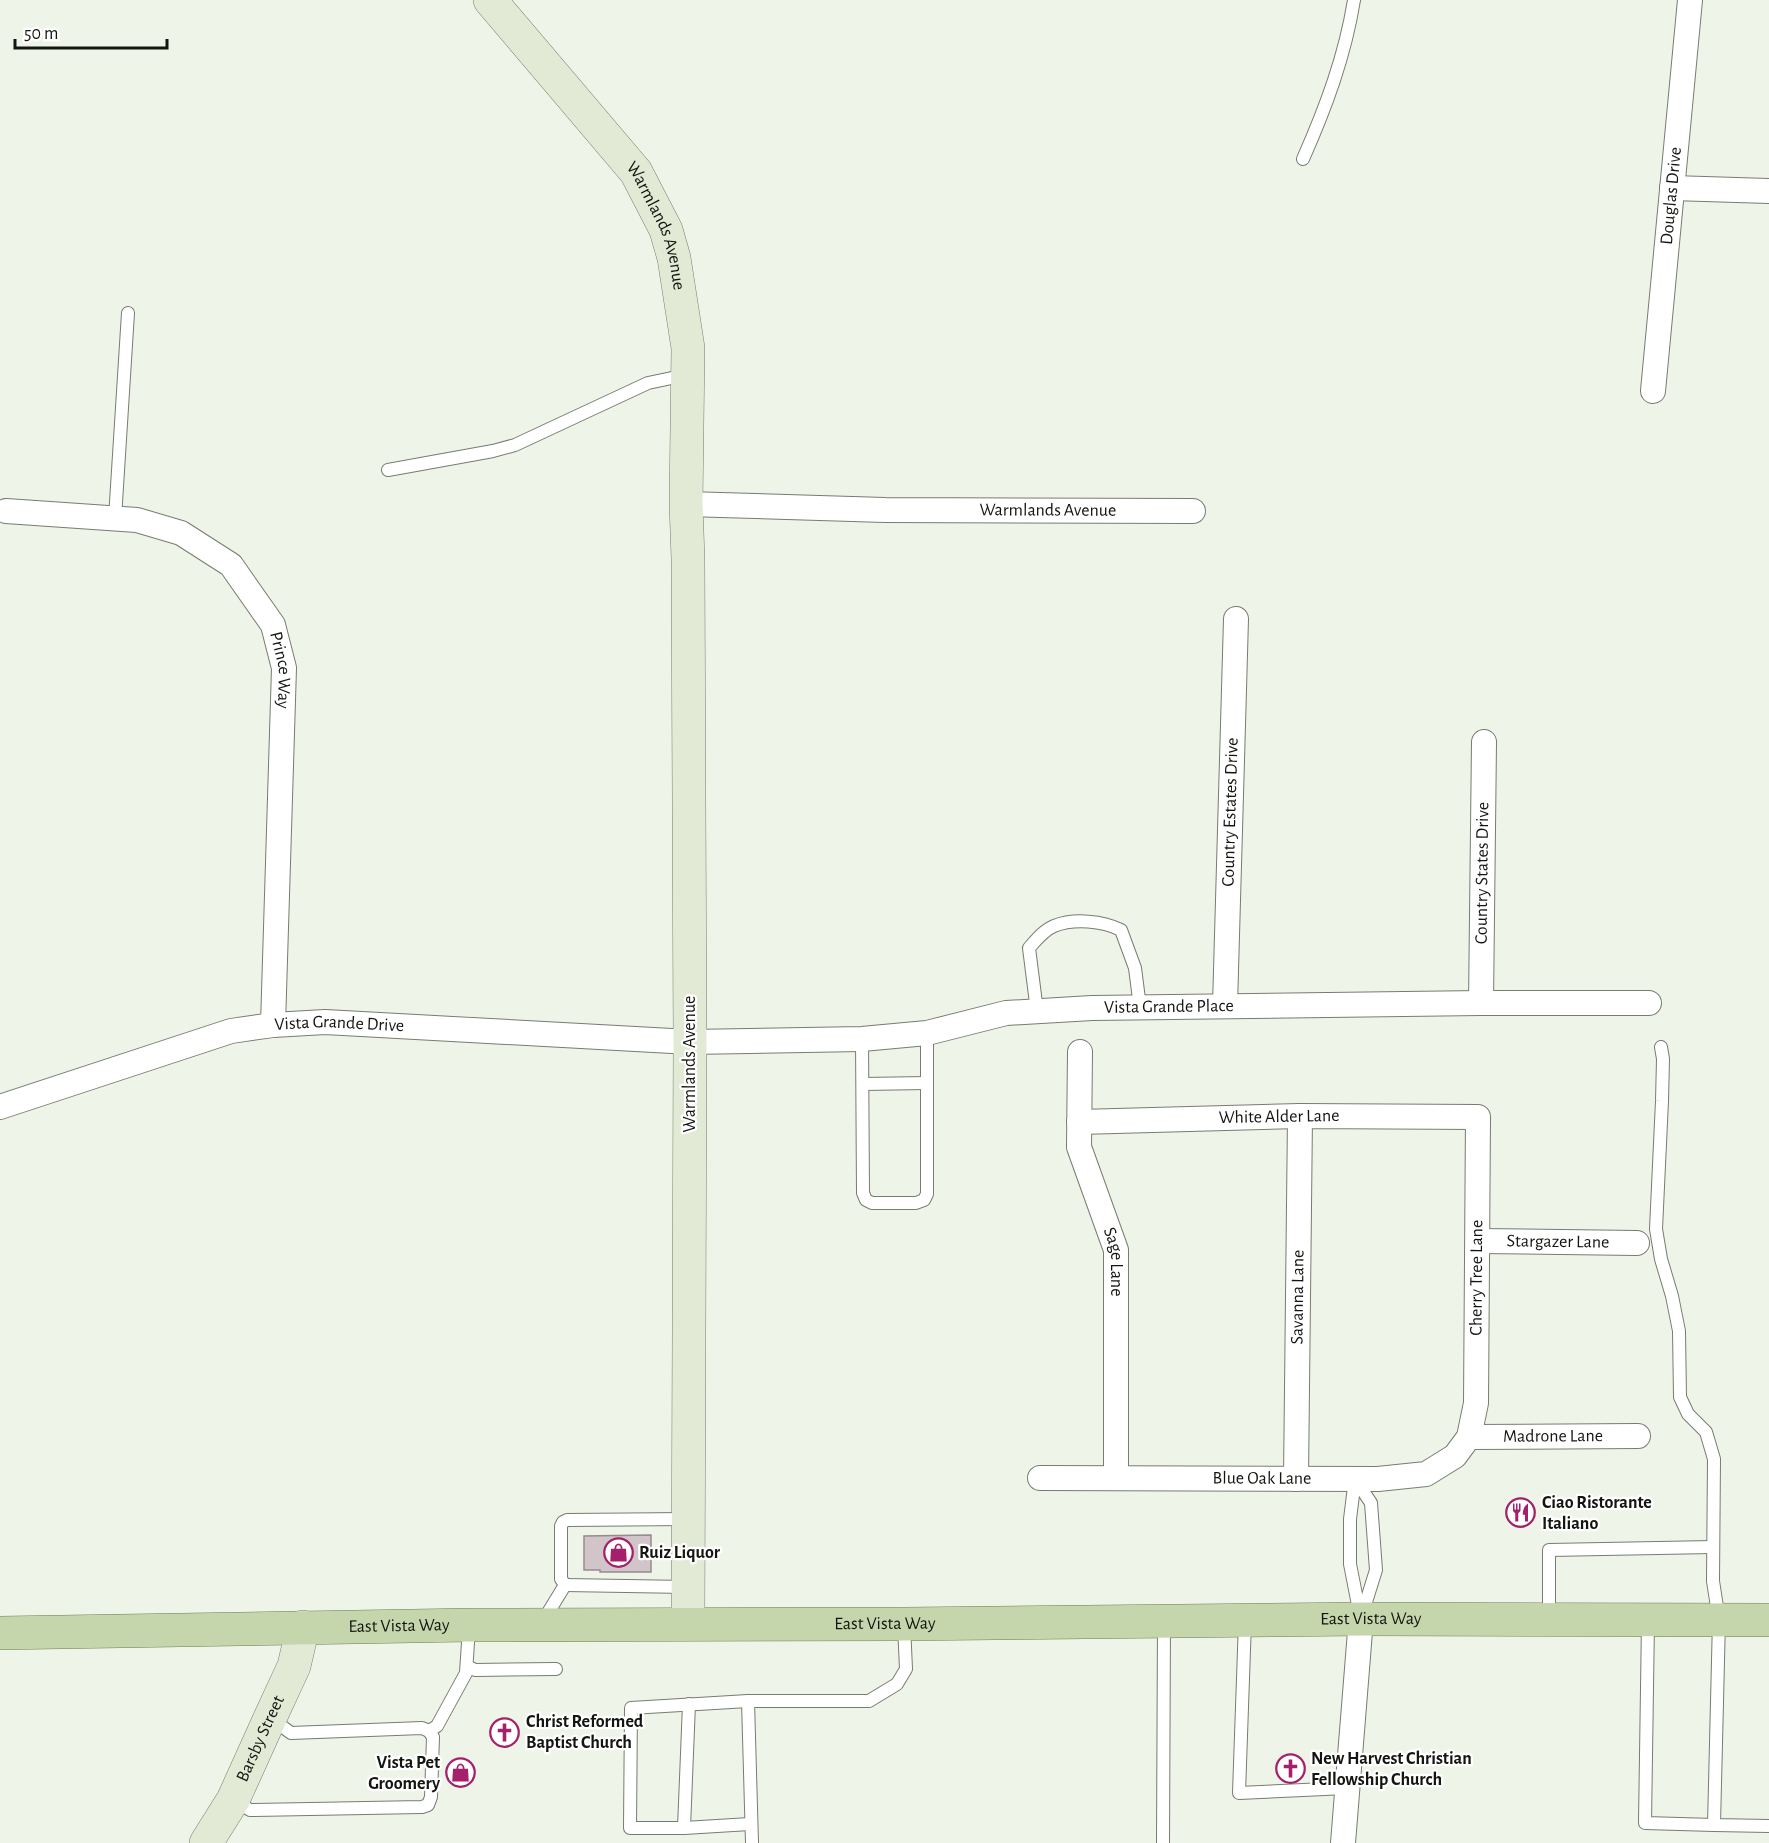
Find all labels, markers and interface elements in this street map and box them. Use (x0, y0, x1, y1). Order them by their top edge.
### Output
scale bar (15, 12, 166, 50)
text: 50 m (24, 25, 58, 43)
street label: Douglas Drive (1658, 146, 1685, 246)
street label: Warmlands Avenue (623, 159, 688, 291)
street label: Warmlands Avenue (979, 501, 1116, 520)
street label: Prince Way (266, 630, 293, 709)
street label: Country Estates Drive (1219, 737, 1242, 887)
street label: Country States Drive (1473, 802, 1492, 944)
street label: Warmlands Avenue (681, 996, 699, 1132)
street label: Vista Grande Place (1104, 997, 1234, 1017)
street label: Vista Grande Drive (274, 1013, 405, 1035)
street label: White Alder Lane (1218, 1107, 1340, 1127)
street label: Cherry Tree Lane (1467, 1220, 1486, 1336)
street label: Sage Lane (1100, 1225, 1125, 1296)
street label: Stargazer Lane (1507, 1232, 1609, 1252)
street label: Savanna Lane (1288, 1250, 1308, 1344)
street label: Madrone Lane (1503, 1427, 1603, 1446)
street label: Blue Oak Lane (1213, 1470, 1311, 1488)
place label: Ciao Ristorante Italiano (1542, 1494, 1652, 1533)
restaurant icon: Ciao Ristorante Italiano (1505, 1497, 1537, 1529)
shop icon: Ruiz Liquor (602, 1537, 634, 1569)
place label: Ruiz Liquor (639, 1544, 721, 1562)
street label: East Vista Way (1320, 1610, 1422, 1628)
street label: East Vista Way (834, 1615, 936, 1633)
street label: East Vista Way (348, 1616, 450, 1636)
street label: Barsby Street (233, 1693, 288, 1785)
place label: Christ Reformed Baptist Church (526, 1713, 644, 1752)
church icon: Christ Reformed Baptist Church (489, 1716, 521, 1748)
place label: New Harvest Christian Fellowship Church (1311, 1750, 1472, 1789)
church icon: New Harvest Christian Fellowship Church (1274, 1753, 1306, 1785)
place label: Vista Pet Groomery (368, 1754, 441, 1793)
shop icon: Vista Pet Groomery (445, 1757, 477, 1789)

